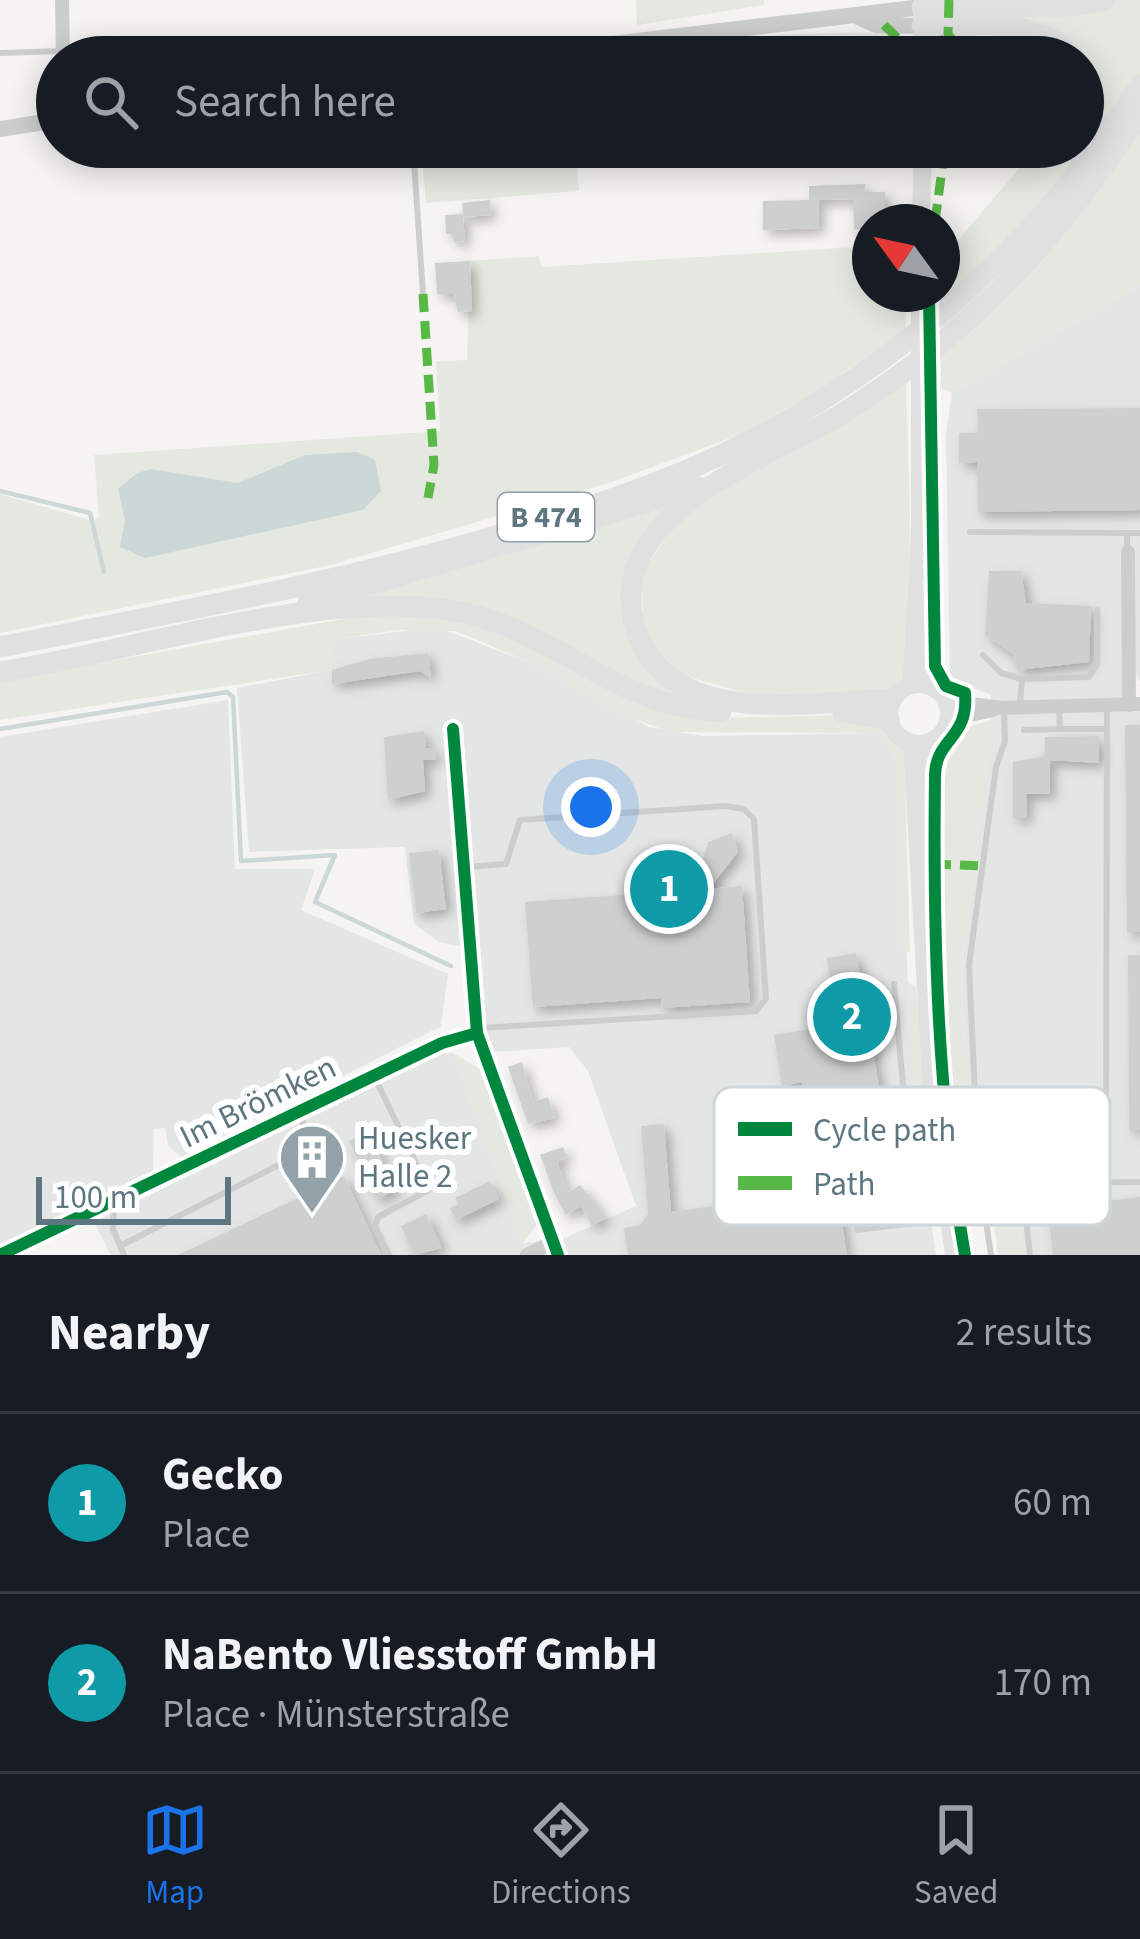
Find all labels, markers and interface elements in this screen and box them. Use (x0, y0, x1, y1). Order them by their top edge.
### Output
search box (36, 36, 1104, 168)
icon: search (78, 69, 144, 135)
text: Search here (174, 70, 396, 134)
north arrow (852, 204, 960, 312)
road number: B 474 (498, 493, 594, 541)
your location (561, 777, 621, 837)
pin: 1 (630, 844, 708, 934)
pin: 2 (813, 972, 891, 1062)
street label: Im Brömken (172, 1044, 344, 1160)
legend (714, 1087, 1110, 1225)
text: Cycle path (813, 1107, 956, 1154)
place label: Huesker Halle 2 (358, 1115, 472, 1200)
building icon: Huesker Halle 2 (277, 1122, 347, 1216)
text: Path (813, 1161, 876, 1208)
scale bar (36, 1171, 231, 1224)
text: 100 m (54, 1174, 137, 1221)
text: Nearby (48, 1297, 210, 1369)
text: 2 results (956, 1305, 1092, 1361)
text: Gecko (162, 1443, 283, 1507)
text: 1 (77, 1475, 97, 1531)
text: 60 m (1013, 1475, 1092, 1531)
text: Place (162, 1507, 250, 1563)
text: NaBento Vliesstoff GmbH (162, 1623, 658, 1687)
text: 2 (77, 1655, 97, 1711)
text: 170 m (994, 1655, 1092, 1711)
text: Place · Münsterstraße (162, 1687, 510, 1743)
tab: Map (142, 1797, 208, 1916)
tab: Directions (491, 1797, 631, 1916)
tab: Saved (914, 1797, 998, 1916)

